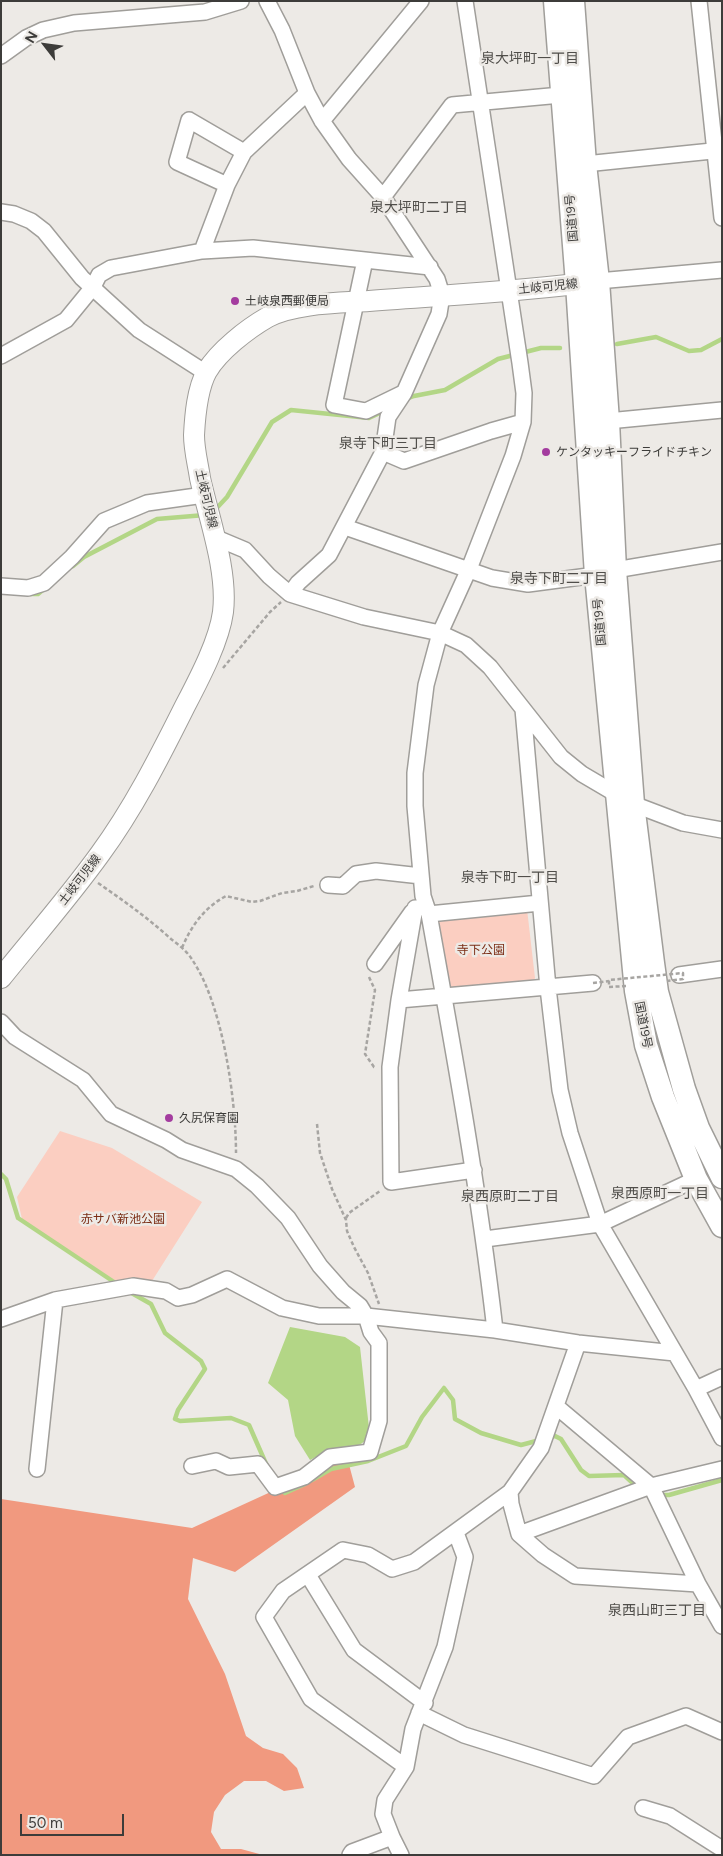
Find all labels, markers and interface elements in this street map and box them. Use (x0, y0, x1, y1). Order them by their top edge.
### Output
north arrow (20, 20, 70, 70)
text: N (22, 28, 42, 46)
district label: 泉大坪町一丁目 (481, 51, 579, 67)
street label: 国道19号 (563, 194, 581, 242)
district label: 泉大坪町二丁目 (370, 200, 468, 216)
street label: 土岐可児線 (517, 277, 579, 297)
place label: 土岐泉西郵便局 (245, 294, 329, 308)
marker: 土岐泉西郵便局 (229, 295, 241, 307)
district label: 泉寺下町三丁目 (339, 436, 437, 452)
place label: ケンタッキーフライドチキン (556, 445, 712, 459)
marker: ケンタッキーフライドチキン (540, 446, 552, 458)
street label: 土岐可児線 (192, 468, 220, 530)
district label: 泉寺下町二丁目 (510, 571, 608, 587)
street label: 国道19号 (591, 598, 609, 646)
street label: 土岐可児線 (56, 852, 104, 908)
district label: 泉寺下町一丁目 (461, 870, 559, 886)
park label: 寺下公園 (457, 943, 505, 957)
street label: 国道19号 (631, 1000, 655, 1050)
place label: 久尻保育園 (179, 1111, 239, 1125)
marker: 久尻保育園 (163, 1112, 175, 1124)
district label: 泉西原町一丁目 (611, 1186, 709, 1202)
district label: 泉西原町二丁目 (461, 1189, 559, 1205)
park label: 赤サバ新池公園 (81, 1212, 165, 1226)
district label: 泉西山町三丁目 (608, 1603, 706, 1619)
scale bar (22, 1804, 126, 1836)
text: 50 m (28, 1814, 63, 1832)

